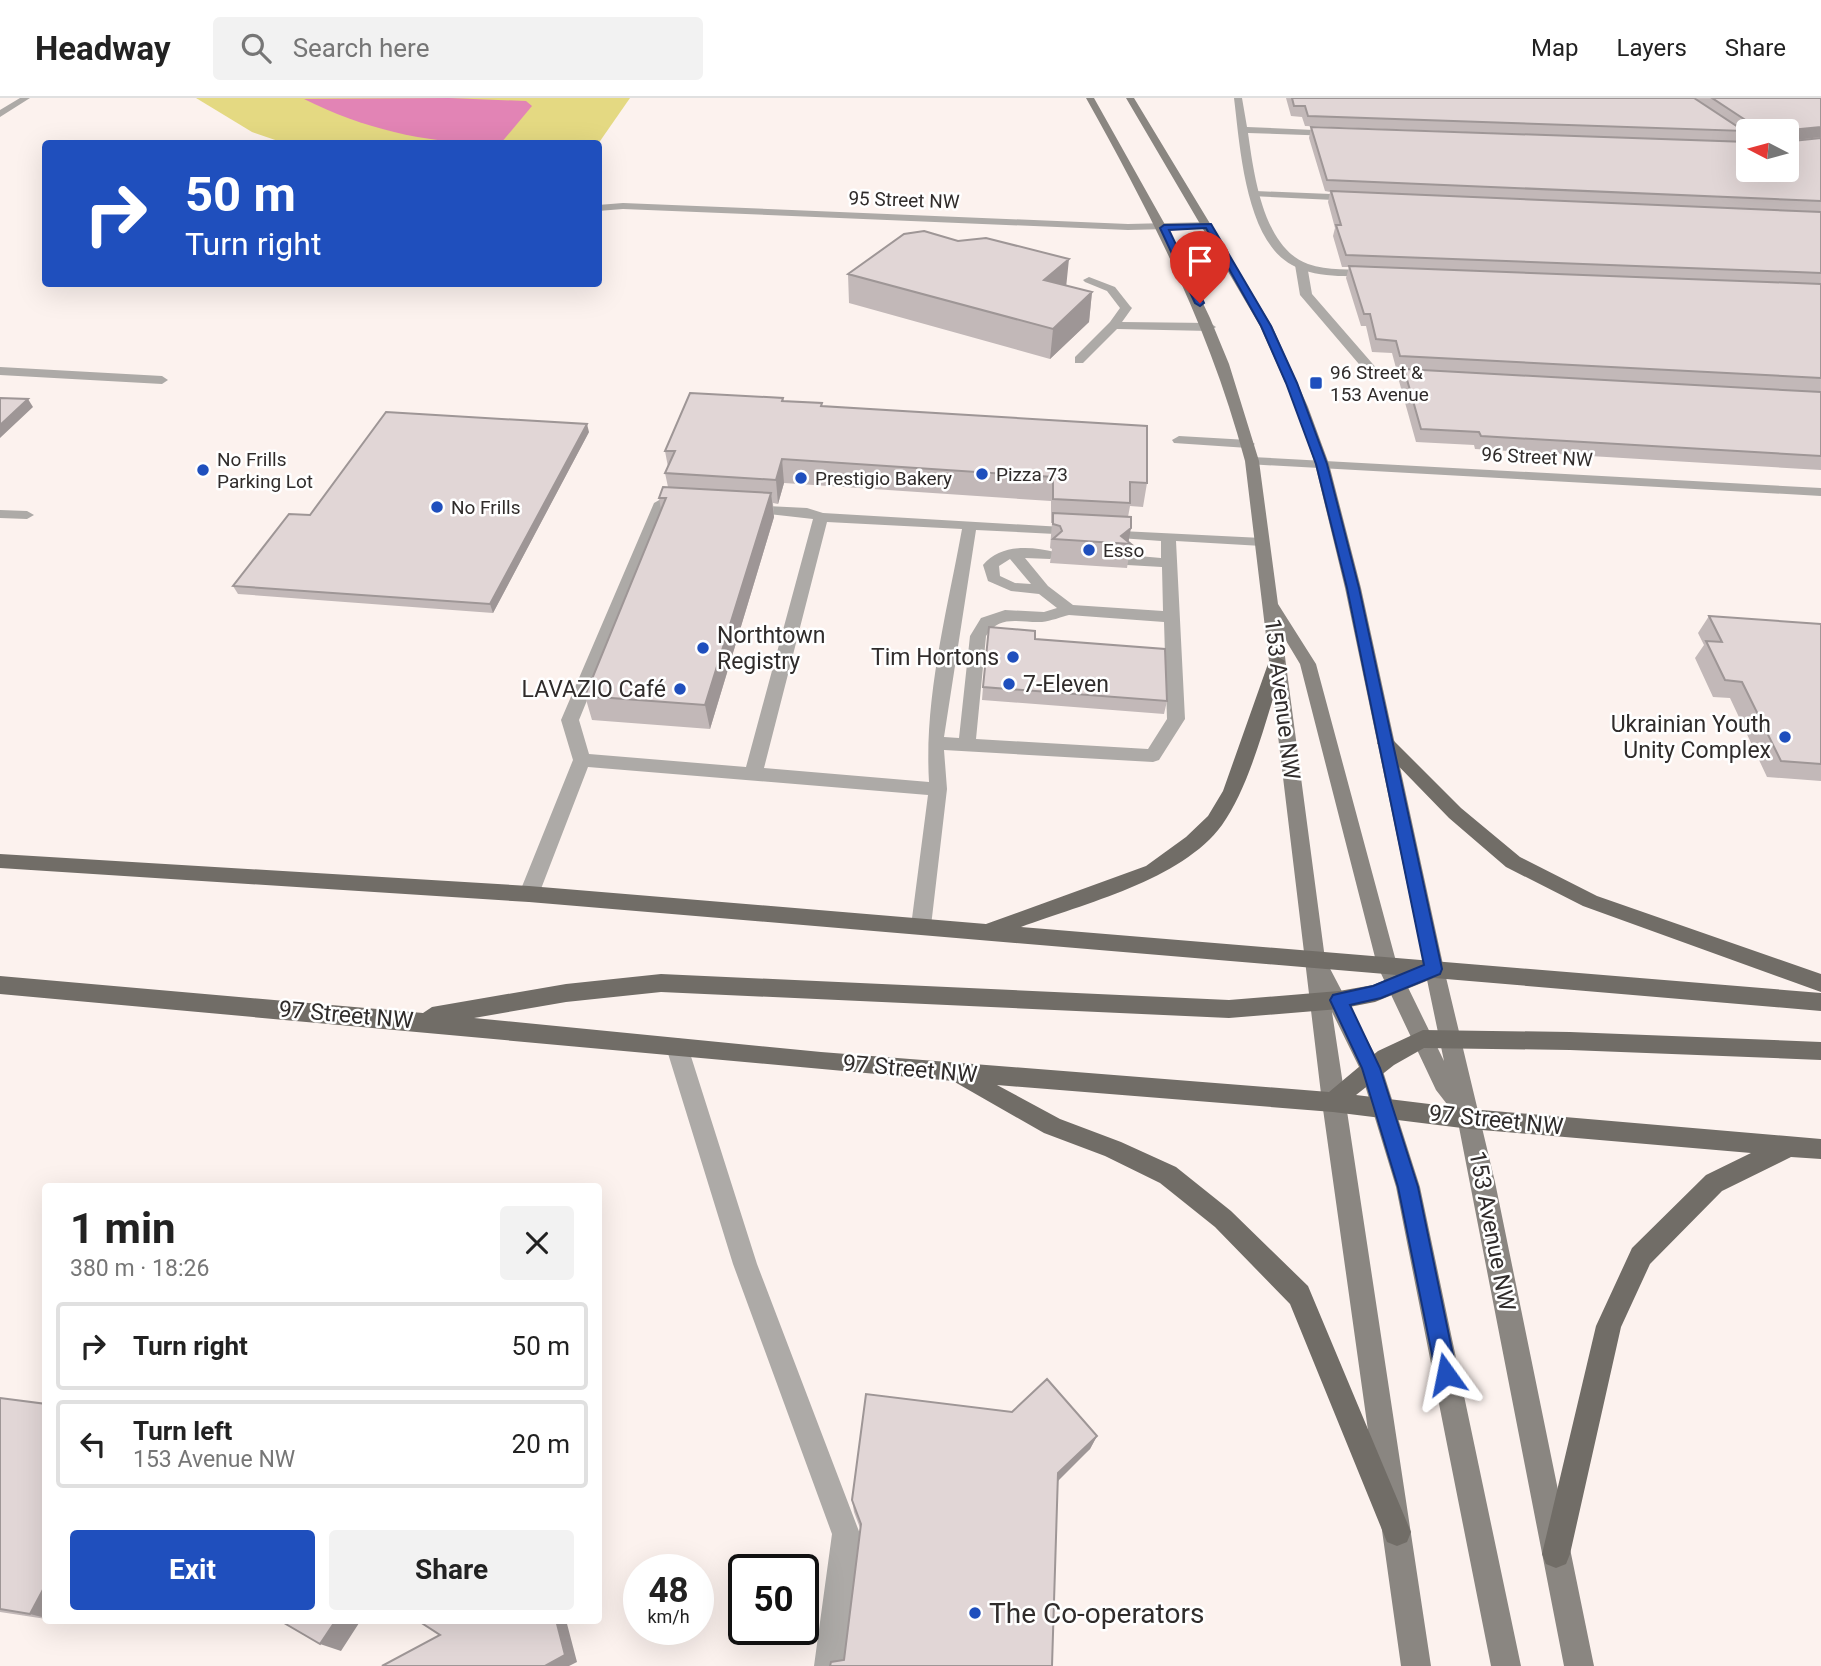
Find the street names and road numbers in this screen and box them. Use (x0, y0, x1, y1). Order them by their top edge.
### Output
street label: 95 Street NW (848, 187, 960, 213)
street label: 96 Street NW (1481, 443, 1593, 471)
street label: 153 Avenue NW (1259, 617, 1305, 781)
street label: 97 Street NW (278, 996, 414, 1034)
street label: 97 Street NW (842, 1050, 978, 1088)
street label: 97 Street NW (1428, 1100, 1564, 1140)
street label: 153 Avenue NW (1463, 1149, 1521, 1313)

